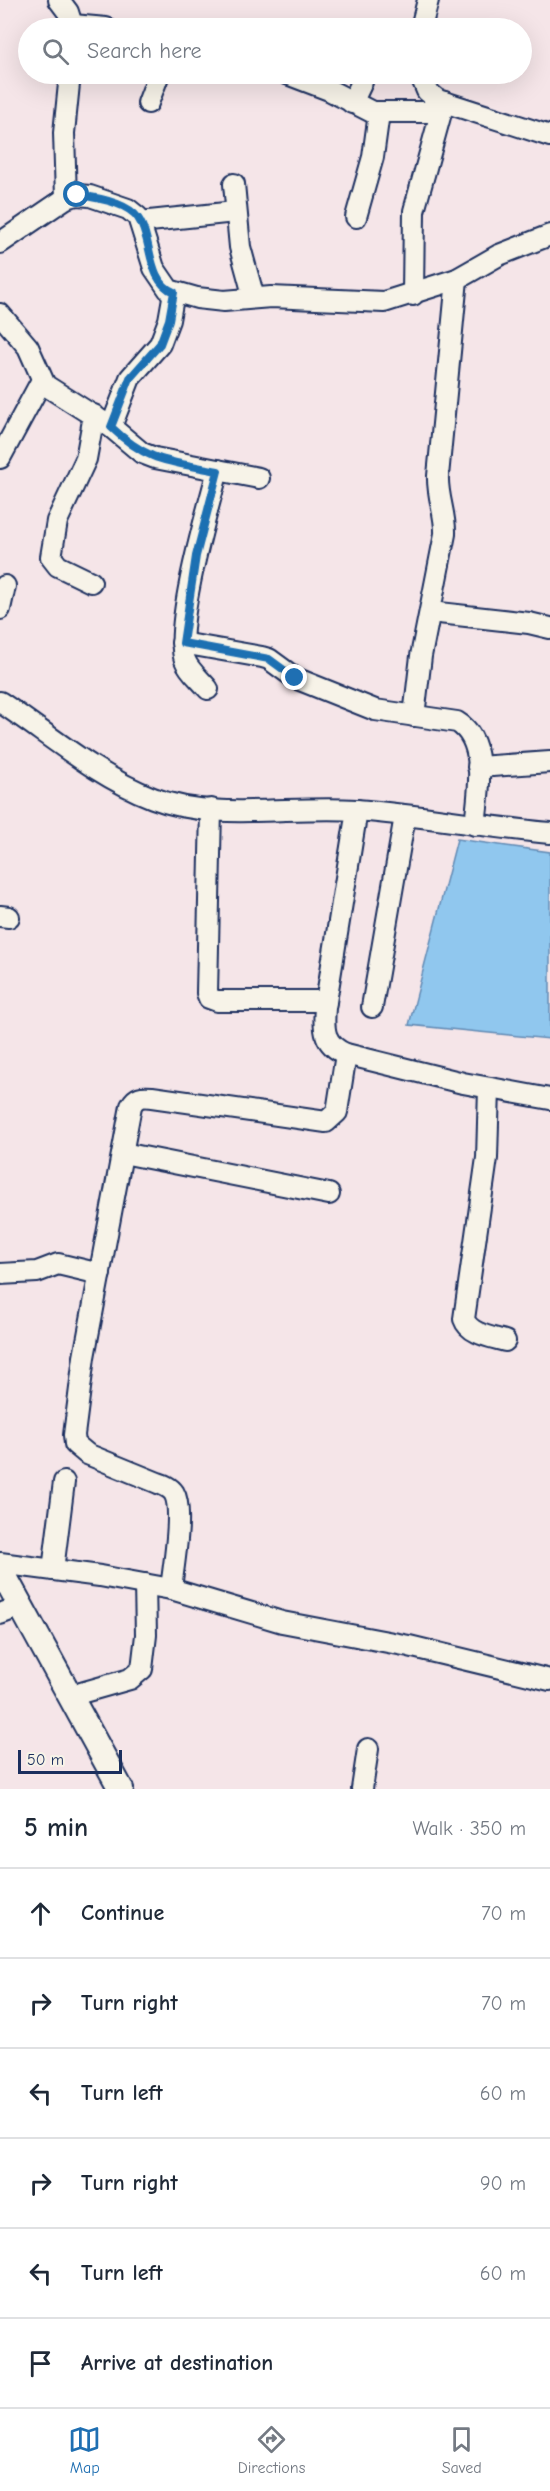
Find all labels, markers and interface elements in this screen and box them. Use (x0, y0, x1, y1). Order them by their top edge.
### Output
search box (18, 18, 532, 84)
icon: search (39, 35, 72, 68)
text: Search here (87, 38, 202, 64)
route start (63, 181, 89, 207)
route end (281, 664, 307, 690)
scale bar (18, 1747, 122, 1774)
text: 50 m (27, 1751, 64, 1769)
text: 5 min (24, 1813, 88, 1843)
text: Walk · 350 m (412, 1817, 526, 1840)
icon: ahead (24, 1897, 57, 1930)
text: Continue (81, 1900, 164, 1926)
text: 70 m (481, 1902, 526, 1925)
icon: right (24, 1987, 57, 2020)
text: Turn right (81, 1990, 178, 2016)
text: 70 m (481, 1992, 526, 2015)
icon: left (24, 2077, 57, 2110)
text: Turn left (81, 2080, 163, 2106)
text: 60 m (480, 2082, 526, 2105)
icon: right (24, 2167, 57, 2200)
text: Turn right (81, 2170, 178, 2196)
text: 90 m (480, 2172, 526, 2195)
icon: left (24, 2257, 57, 2290)
text: Turn left (81, 2260, 163, 2286)
text: 60 m (480, 2262, 526, 2285)
icon: arrive (24, 2347, 57, 2380)
text: Arrive at destination (81, 2350, 273, 2376)
tab: Map (68, 2423, 101, 2477)
tab: Directions (238, 2423, 305, 2477)
tab: Saved (442, 2423, 482, 2477)

